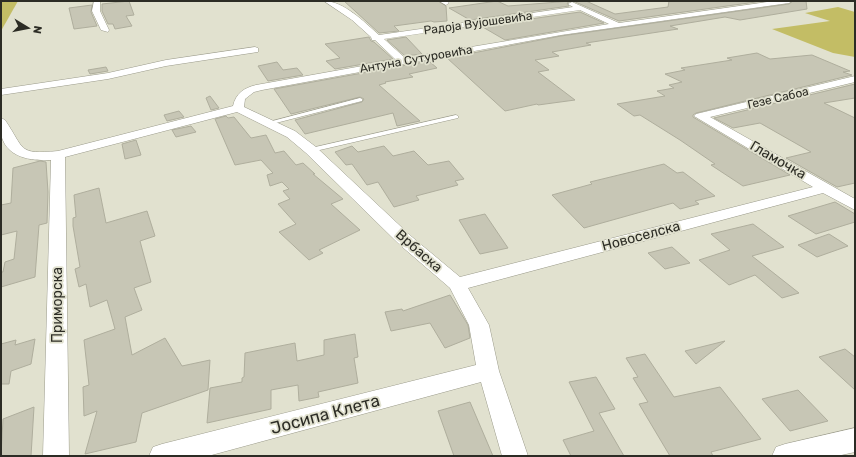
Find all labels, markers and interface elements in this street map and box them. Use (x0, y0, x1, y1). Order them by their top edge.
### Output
north arrow (8, 8, 48, 48)
street label: Радоја Вујошевића (423, 8, 533, 38)
text: N (30, 25, 44, 35)
street label: Антуна Сутуровића (358, 42, 474, 76)
street label: Гезе Сабоа (746, 84, 810, 112)
street label: Гламочка (747, 137, 809, 183)
street label: Новоселска (600, 217, 682, 255)
street label: Врбаска (392, 226, 446, 276)
street label: Приморска (49, 267, 66, 343)
street label: Јосипа Клета (268, 390, 382, 438)

